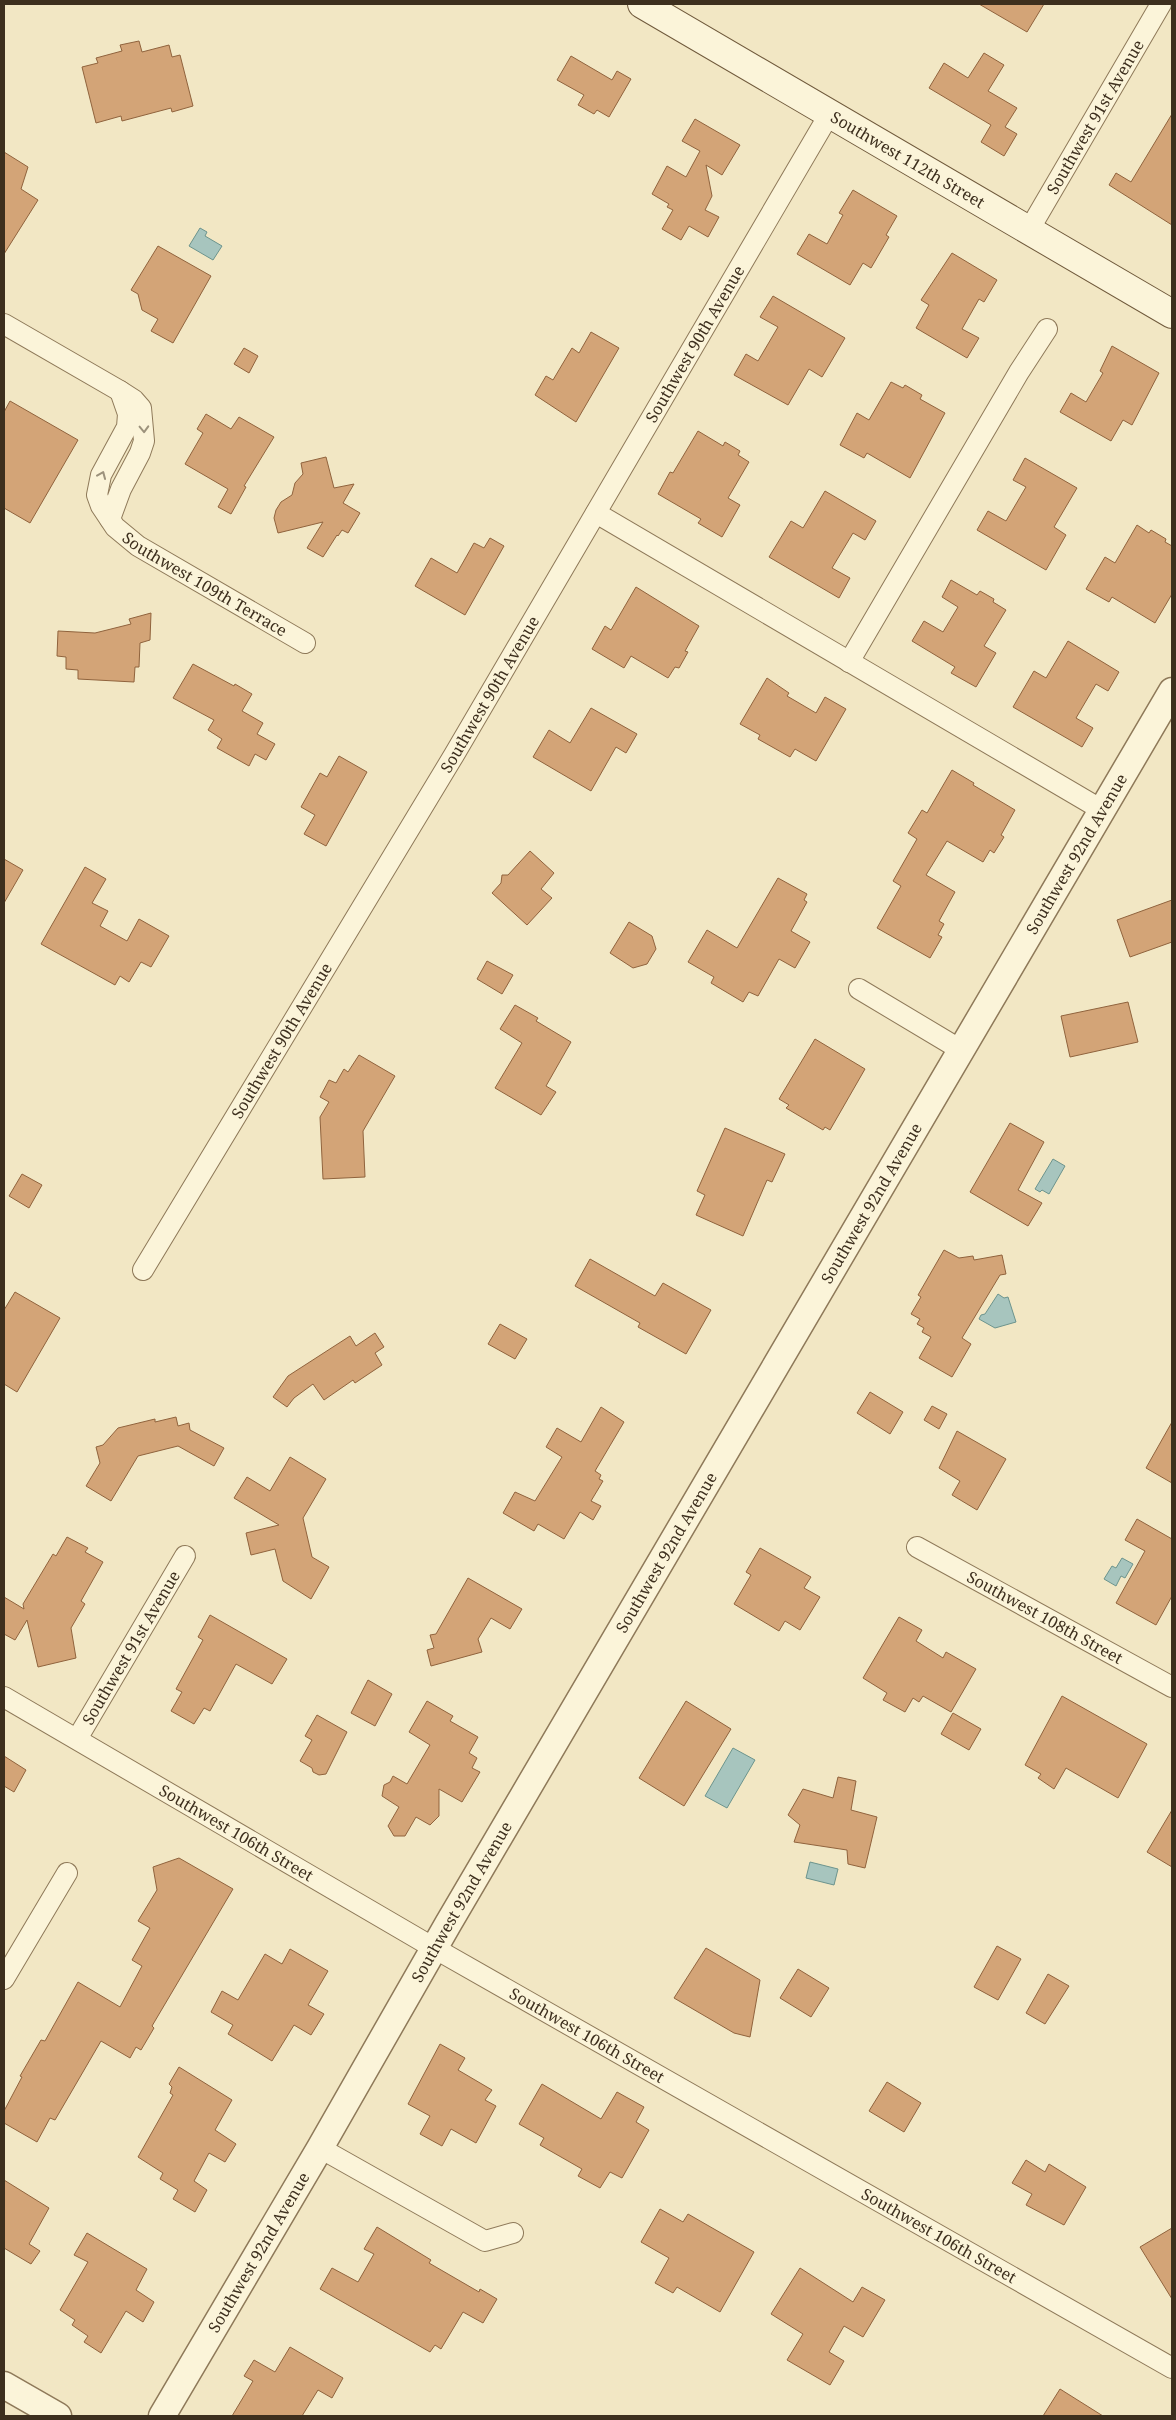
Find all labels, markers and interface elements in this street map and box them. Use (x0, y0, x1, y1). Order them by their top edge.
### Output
street label: Southwest 91st Avenue (1041, 36, 1149, 198)
street label: Southwest 112th Street (827, 106, 989, 213)
street label: Southwest 90th Avenue (640, 261, 749, 426)
one-way arrow (138, 426, 149, 434)
one-way arrow (95, 471, 106, 480)
street label: Southwest 109th Terrace (118, 527, 291, 641)
street label: Southwest 90th Avenue (435, 612, 544, 777)
street label: Southwest 92nd Avenue (1021, 770, 1132, 938)
street label: Southwest 90th Avenue (226, 959, 337, 1123)
street label: Southwest 92nd Avenue (815, 1119, 927, 1288)
street label: Southwest 92nd Avenue (610, 1468, 722, 1637)
street label: Southwest 108th Street (963, 1566, 1127, 1669)
street label: Southwest 91st Avenue (77, 1567, 185, 1729)
street label: Southwest 106th Street (155, 1779, 318, 1886)
street label: Southwest 92nd Avenue (406, 1817, 517, 1986)
street label: Southwest 106th Street (506, 1982, 669, 2088)
street label: Southwest 92nd Avenue (203, 2168, 314, 2337)
street label: Southwest 106th Street (858, 2183, 1021, 2288)

